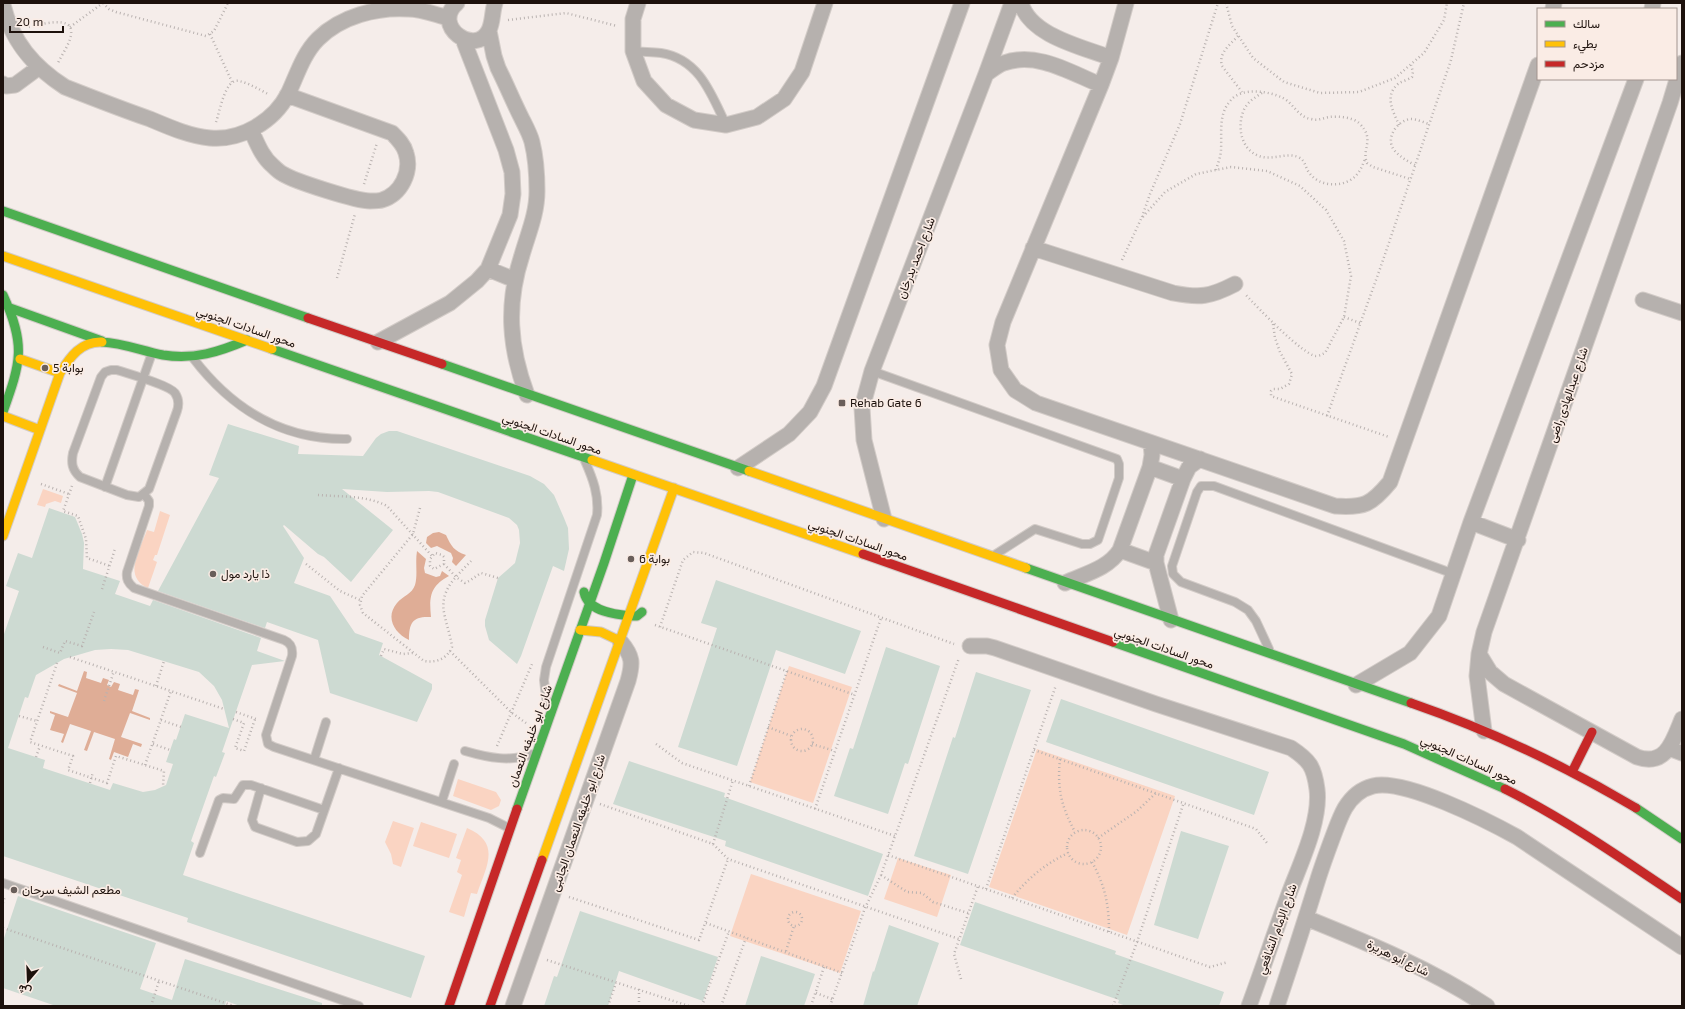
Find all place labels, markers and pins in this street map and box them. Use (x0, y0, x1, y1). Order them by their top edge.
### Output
place label: بوابة 5 (53, 360, 84, 376)
marker: بوابة 5 (40, 363, 50, 373)
place label: Rehab Gate 6 (850, 395, 922, 409)
marker: Rehab Gate 6 (837, 398, 847, 408)
place label: بوابة 6 (639, 551, 670, 567)
marker: بوابة 6 (626, 554, 636, 564)
place label: ذا يارد مول (221, 566, 270, 582)
marker: ذا يارد مول (208, 569, 218, 579)
place label: مطعم الشيف سرحان (22, 882, 121, 898)
marker: مطعم الشيف سرحان (9, 885, 19, 895)

